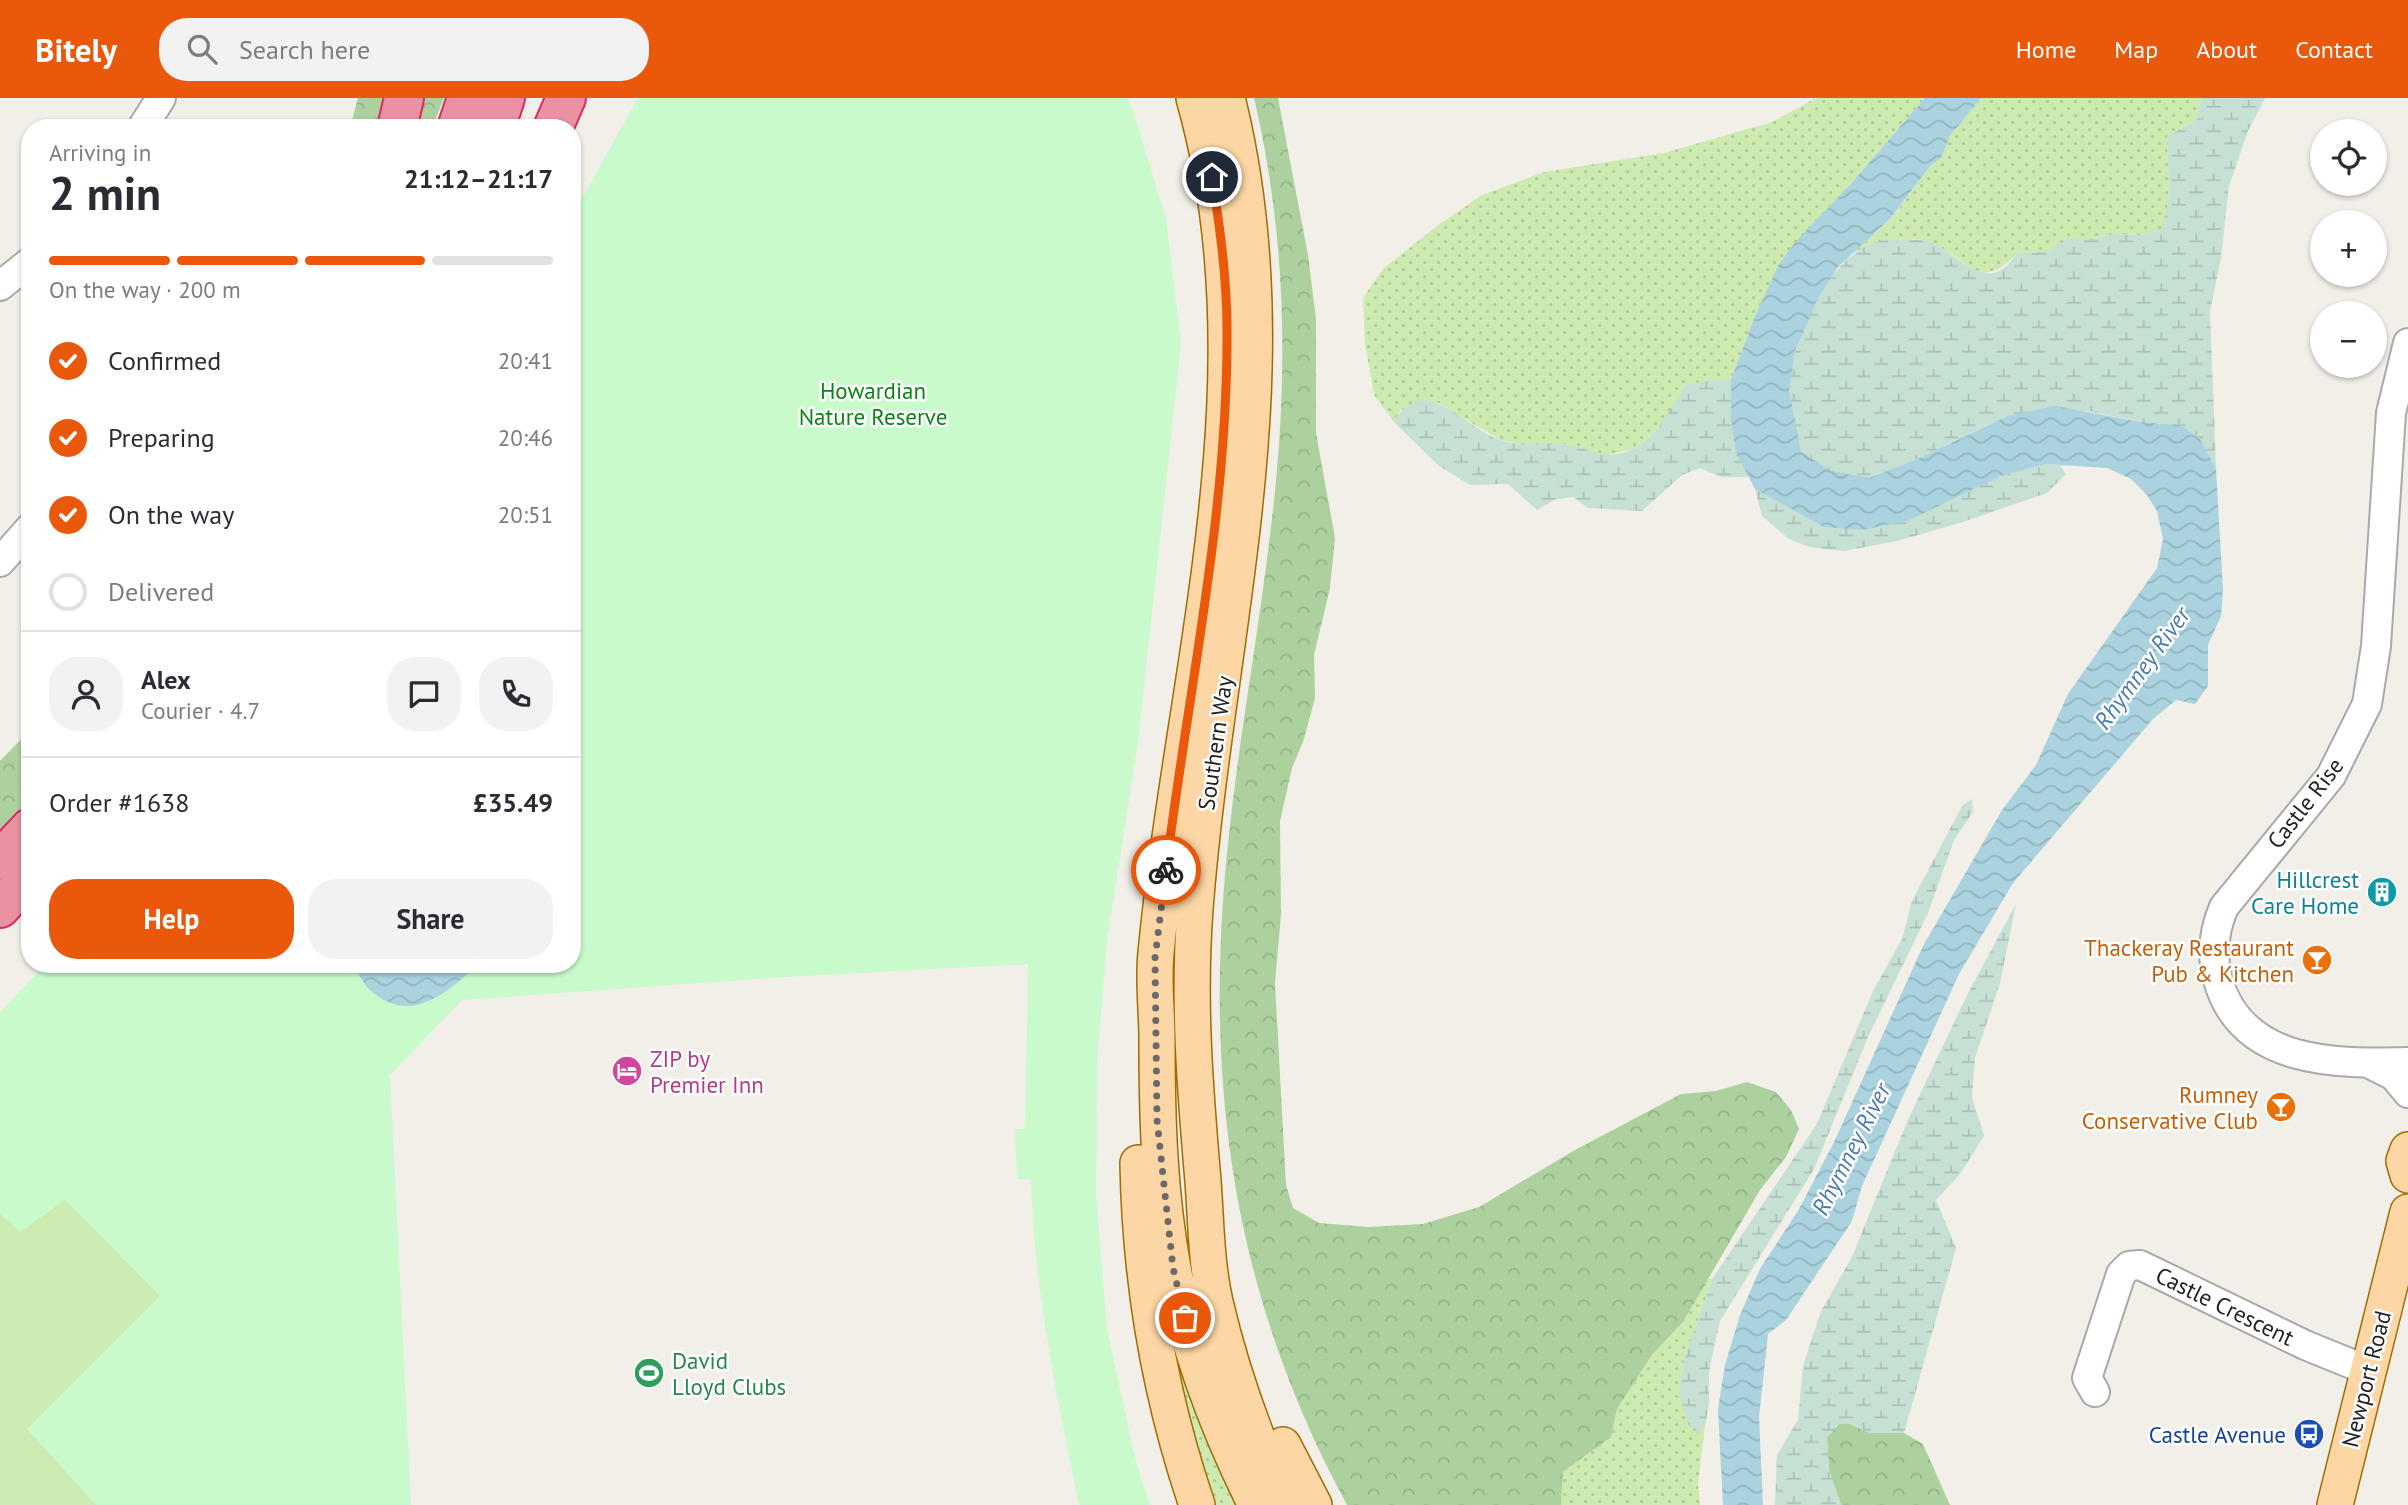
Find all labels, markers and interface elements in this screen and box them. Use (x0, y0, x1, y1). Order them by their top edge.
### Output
search box (159, 18, 649, 81)
text: Bitely (35, 28, 117, 71)
icon: search (183, 30, 221, 68)
text: Search here (239, 33, 370, 66)
text: Home (2016, 34, 2076, 65)
text: Map (2114, 34, 2158, 65)
text: About (2196, 34, 2257, 65)
text: Contact (2295, 34, 2373, 65)
map controls (2310, 119, 2387, 378)
button: locate (2310, 119, 2387, 196)
text: Arriving in (49, 138, 151, 167)
pin (1182, 147, 1242, 207)
icon: home (1193, 158, 1231, 196)
text: 21:12–21:17 (404, 162, 553, 195)
text: 2 min (49, 163, 161, 223)
button: + (2310, 210, 2387, 287)
text: On the way · 200 m (49, 275, 241, 304)
button: − (2310, 301, 2387, 378)
icon: check (49, 342, 87, 380)
text: Confirmed (108, 344, 221, 377)
text: 20:41 (498, 346, 553, 375)
park label: Howardian Nature Reserve (799, 376, 947, 431)
icon: check (49, 419, 87, 457)
text: Preparing (108, 421, 215, 454)
text: 20:46 (498, 423, 553, 452)
icon: check (49, 496, 87, 534)
text: On the way (108, 498, 234, 531)
text: 20:51 (498, 500, 553, 529)
text: Delivered (108, 575, 214, 608)
water label: Rhymney River (2087, 599, 2198, 735)
button: person (49, 657, 123, 731)
button: chat (387, 657, 461, 731)
button: phone (479, 657, 553, 731)
text: Alex (141, 663, 191, 696)
street label: Southern Way (1191, 674, 1239, 812)
text: Courier · 4.7 (141, 696, 260, 725)
street label: Castle Rise (2261, 752, 2349, 854)
text: Order #1638 (49, 786, 189, 819)
text: £35.49 (473, 786, 553, 819)
courier (1131, 835, 1201, 905)
icon: bike (1147, 851, 1185, 889)
place label: Hillcrest Care Home (2251, 865, 2359, 920)
building icon: Hillcrest Care Home (2365, 875, 2399, 909)
button: Help (49, 879, 294, 959)
button: Share (308, 879, 553, 959)
place label: Thackeray Restaurant Pub & Kitchen (2084, 933, 2294, 988)
bar icon: Thackeray Restaurant Pub & Kitchen (2300, 943, 2334, 977)
place label: ZIP by Premier Inn (650, 1044, 764, 1099)
hotel icon: ZIP by Premier Inn (610, 1054, 644, 1088)
water label: Rhymney River (1805, 1076, 1898, 1220)
place label: Rumney Conservative Club (2082, 1080, 2258, 1135)
bar icon: Rumney Conservative Club (2264, 1090, 2298, 1124)
street label: Castle Crescent (2151, 1260, 2299, 1352)
pin (1155, 1288, 1215, 1348)
icon: bag (1166, 1299, 1204, 1337)
street label: Newport Road (2335, 1308, 2397, 1450)
place label: David Lloyd Clubs (672, 1346, 786, 1401)
sports icon: David Lloyd Clubs (632, 1356, 666, 1390)
bus stop icon: Castle Avenue (2292, 1417, 2326, 1451)
place label: Castle Avenue (2149, 1420, 2286, 1449)

